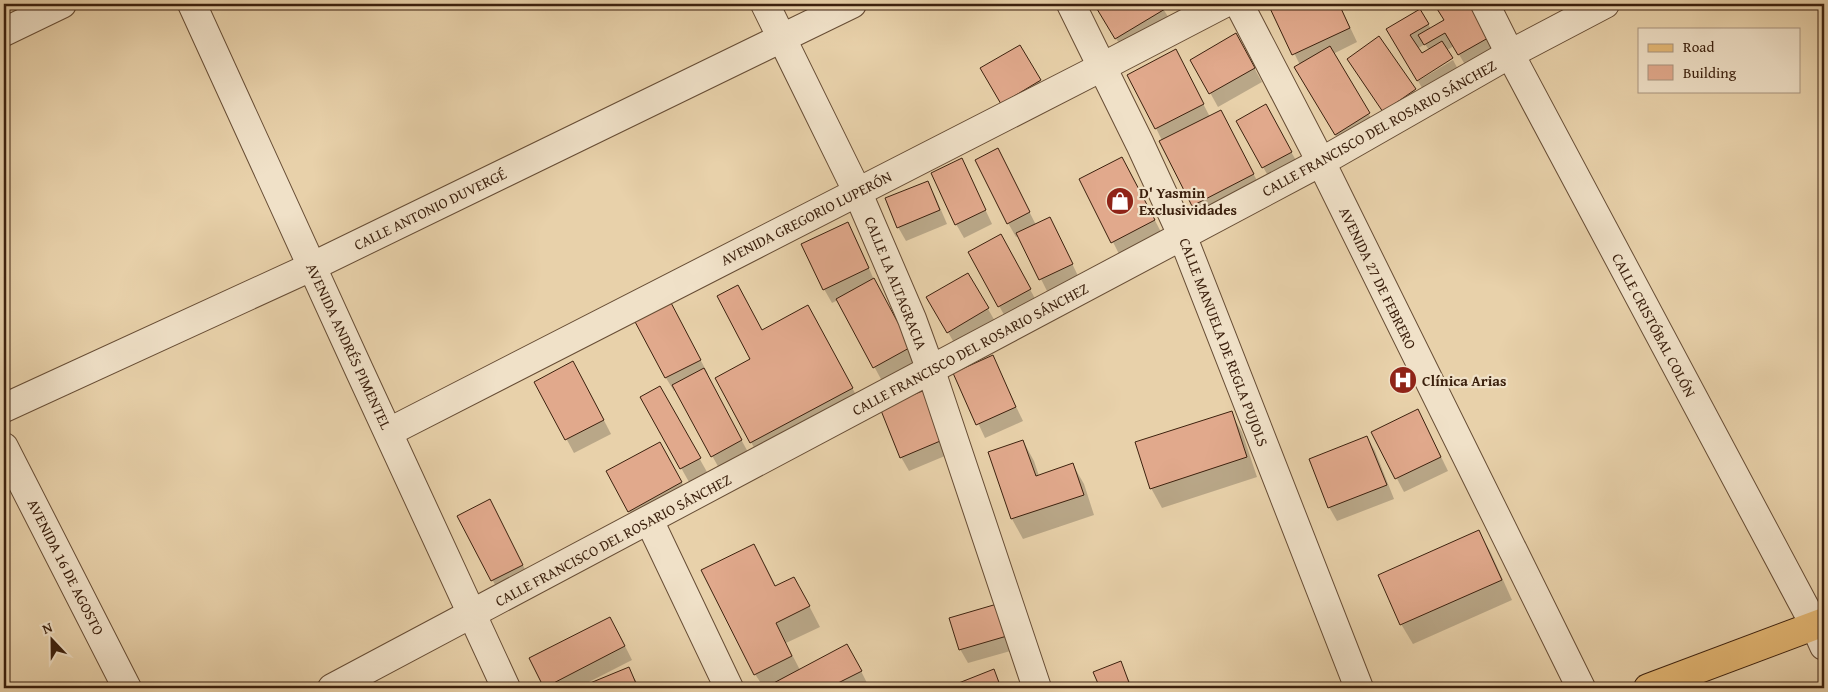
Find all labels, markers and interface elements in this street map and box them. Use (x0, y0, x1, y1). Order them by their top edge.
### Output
legend (1638, 28, 1800, 92)
text: Road (1683, 36, 1714, 57)
street label: CALLE FRANCISCO DEL ROSARIO SÁNCHEZ (1258, 55, 1500, 201)
text: Building (1683, 62, 1737, 83)
street label: CALLE ANTONIO DUVERGÉ (350, 163, 510, 255)
street label: AVENIDA GREGORIO LUPERÓN (717, 165, 896, 270)
place label: D' Yasmin Exclusividades (1139, 182, 1237, 220)
shop icon: D' Yasmin Exclusividades (1105, 186, 1135, 216)
street label: AVENIDA 27 DE FEBRERO (1334, 203, 1422, 353)
street label: CALLE LA ALTAGRACIA (860, 213, 932, 353)
street label: CALLE MANUELA DE REGLA PUJOLS (1174, 235, 1274, 449)
street label: CALLE CRISTÓBAL COLÓN (1607, 249, 1701, 401)
street label: AVENIDA ANDRÉS PIMENTEL (301, 259, 397, 433)
street label: CALLE FRANCISCO DEL ROSARIO SÁNCHEZ (848, 278, 1092, 420)
hospital icon: Clínica Arias (1388, 365, 1418, 395)
place label: Clínica Arias (1422, 370, 1506, 391)
street label: CALLE FRANCISCO DEL ROSARIO SÁNCHEZ (491, 469, 735, 611)
street label: AVENIDA 16 DE AGOSTO (24, 496, 108, 638)
north arrow (28, 614, 78, 664)

